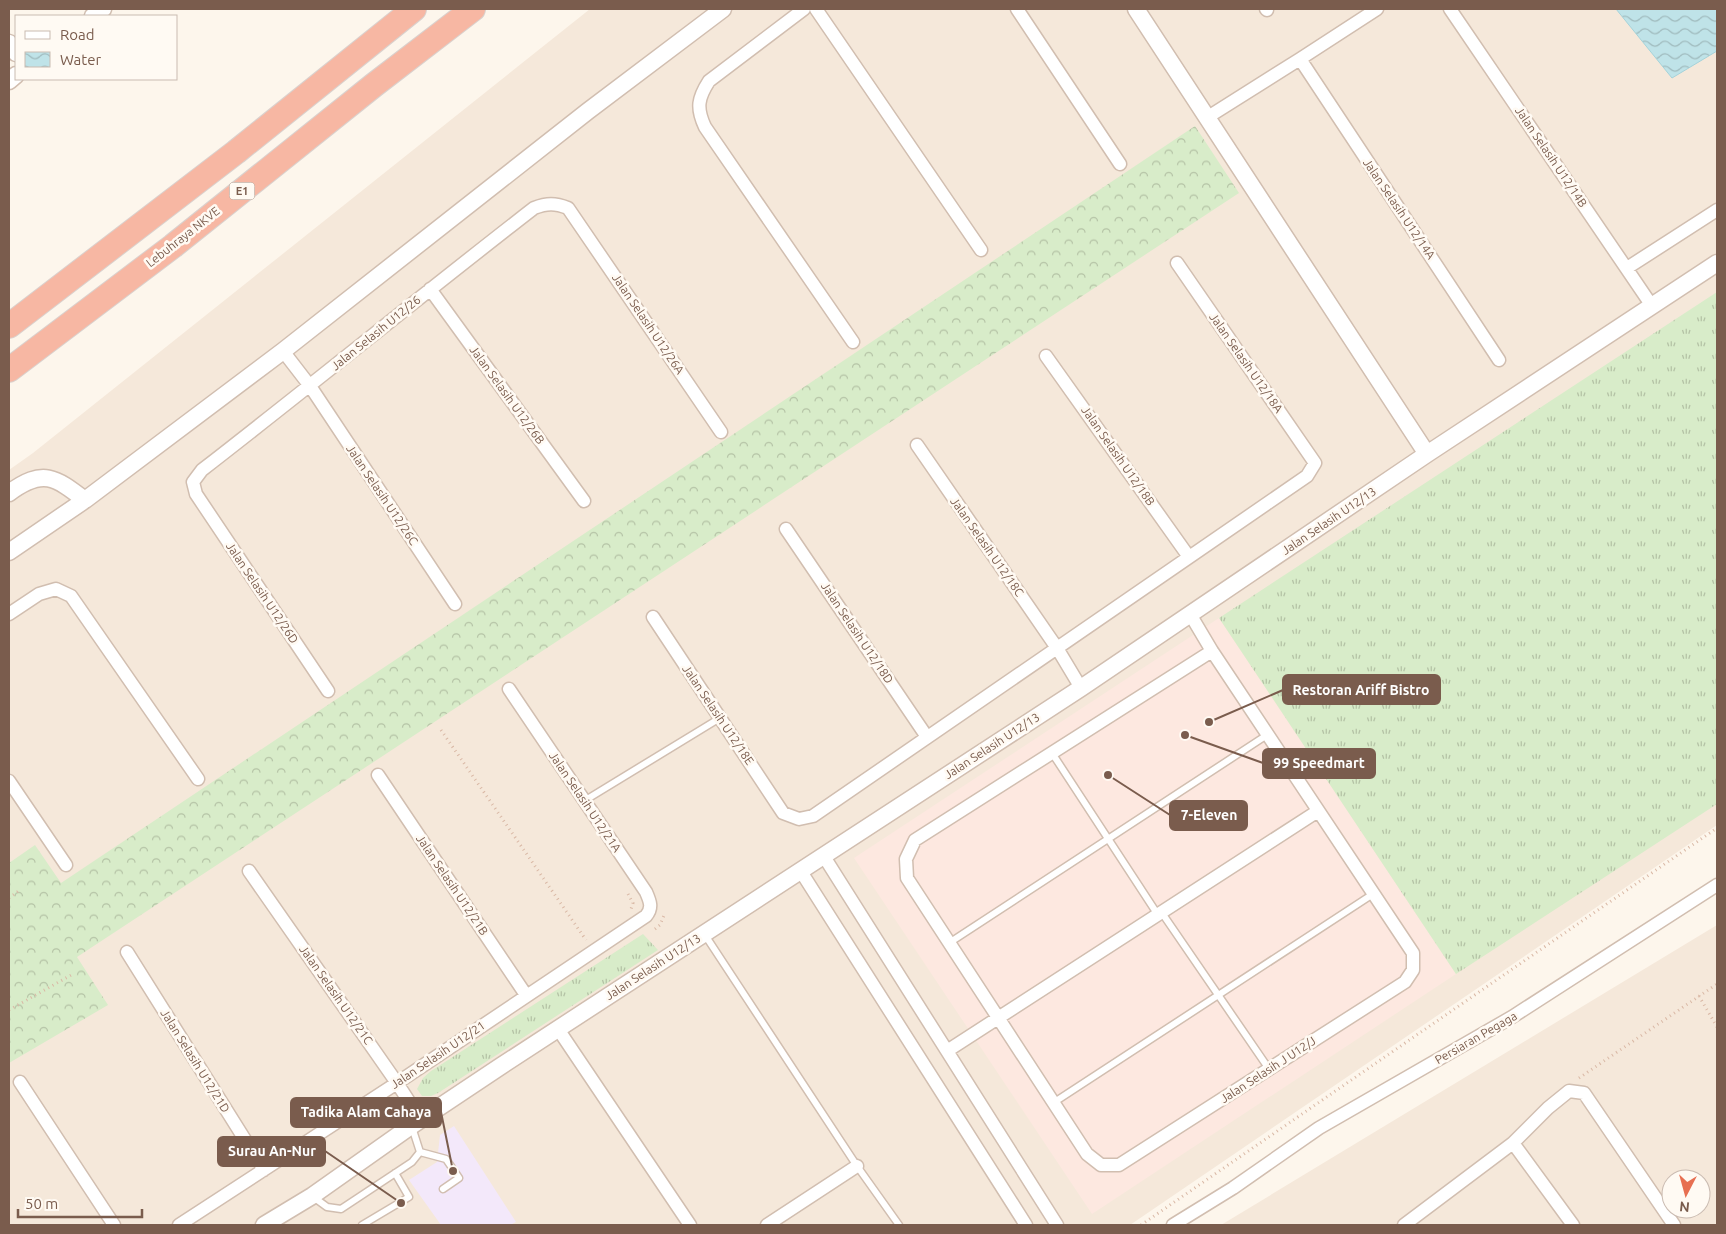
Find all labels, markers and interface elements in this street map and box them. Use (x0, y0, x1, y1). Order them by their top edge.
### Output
legend (15, 15, 178, 80)
text: Road (60, 26, 95, 43)
text: Water (60, 51, 101, 68)
street label: Jalan Selasih U12/14B (1513, 104, 1590, 209)
street label: Jalan Selasih U12/14A (1361, 156, 1438, 262)
road number: E1 (230, 182, 254, 200)
street label: Lebuhraya NKVE (144, 204, 222, 269)
street label: Jalan Selasih U12/26A (610, 271, 687, 377)
street label: Jalan Selasih U12/26 (329, 293, 423, 372)
street label: Jalan Selasih U12/18A (1207, 310, 1286, 415)
street label: Jalan Selasih U12/26B (467, 343, 547, 446)
street label: Jalan Selasih U12/18B (1079, 404, 1158, 508)
street label: Jalan Selasih U12/26C (344, 442, 421, 548)
street label: Jalan Selasih U12/13 (1279, 484, 1378, 557)
street label: Jalan Selasih U12/18C (948, 495, 1027, 599)
street label: Jalan Selasih U12/26D (224, 540, 301, 646)
street label: Jalan Selasih U12/18D (819, 580, 896, 686)
street label: Jalan Selasih U12/18E (680, 662, 757, 767)
callout: Restoran Ariff Bistro (1283, 675, 1440, 704)
text: Restoran Ariff Bistro (1293, 682, 1429, 698)
street label: Jalan Selasih U12/13 (942, 710, 1042, 781)
street label: Jalan Selasih U12/21A (547, 749, 624, 855)
callout: 99 Speedmart (1263, 749, 1375, 778)
text: 99 Speedmart (1273, 755, 1365, 771)
callout: 7-Eleven (1170, 801, 1247, 830)
text: 7-Eleven (1181, 807, 1237, 823)
street label: Jalan Selasih U12/21B (414, 832, 491, 937)
street label: Jalan Selasih U12/13 (603, 931, 703, 1002)
street label: Jalan Selasih U12/21C (297, 943, 376, 1047)
street label: Jalan Selasih U12/21D (158, 1007, 233, 1115)
street label: Persiaran Pegaga (1432, 1009, 1519, 1066)
street label: Jalan Selasih U12/21 (388, 1018, 487, 1091)
street label: Jalan Selasih J U12/J (1218, 1034, 1318, 1105)
callout: Tadika Alam Cahaya (291, 1098, 441, 1127)
text: Tadika Alam Cahaya (301, 1104, 431, 1120)
callout: Surau An-Nur (218, 1137, 325, 1166)
text: Surau An-Nur (228, 1143, 316, 1159)
north arrow (1661, 1169, 1711, 1219)
scale bar (18, 1186, 141, 1218)
text: 50 m (25, 1195, 58, 1212)
text: N (1679, 1198, 1691, 1215)

